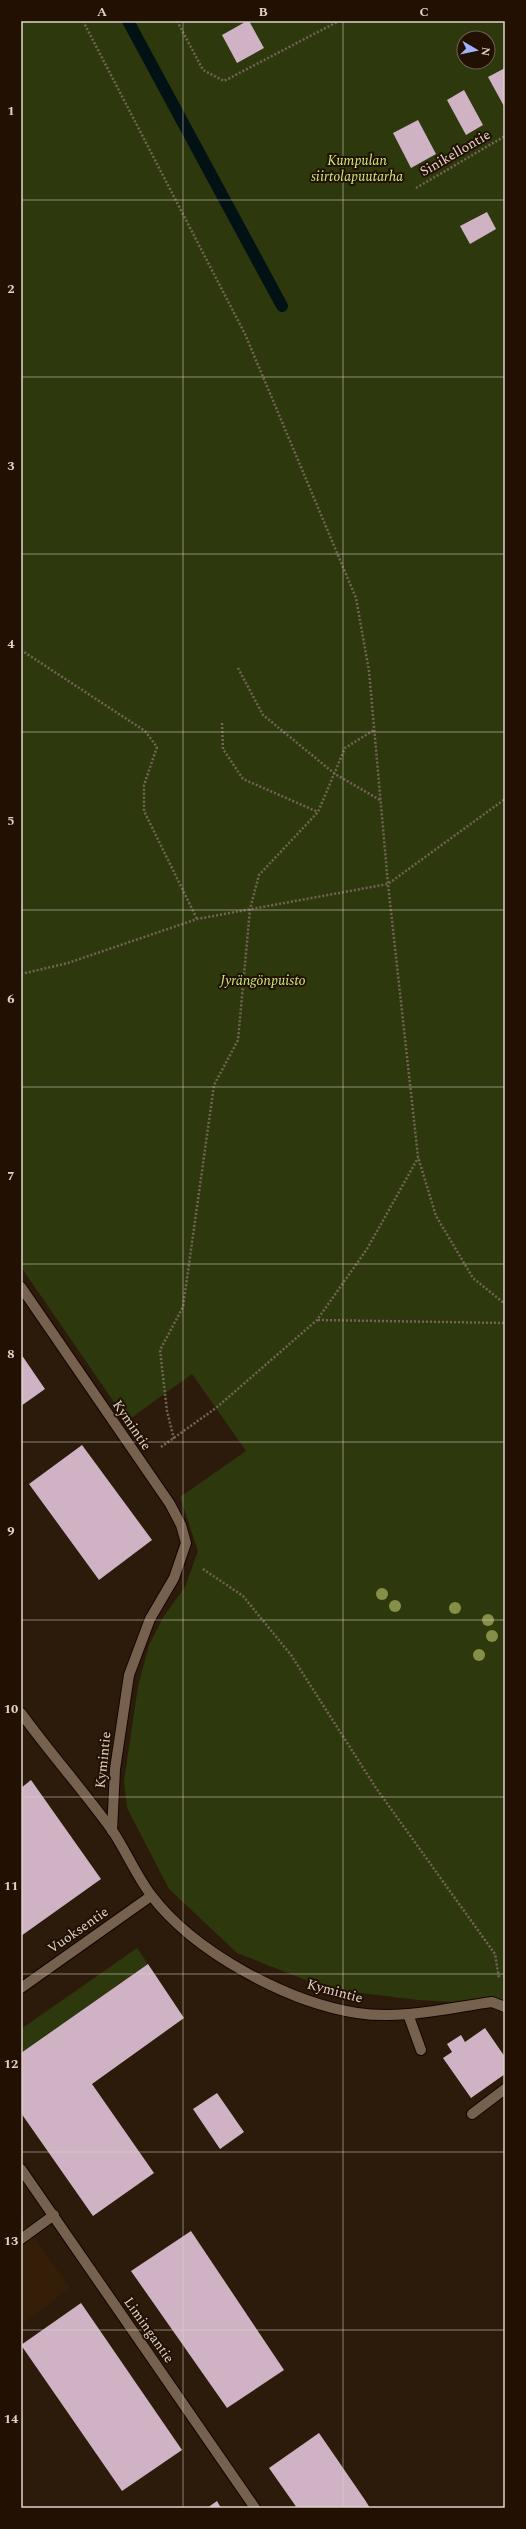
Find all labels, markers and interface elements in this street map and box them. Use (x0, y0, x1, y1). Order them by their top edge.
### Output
text: A (97, 2, 107, 22)
text: B (258, 2, 268, 22)
text: C (419, 2, 429, 22)
north arrow (456, 30, 496, 70)
text: N (476, 46, 494, 57)
text: 1 (7, 101, 15, 121)
street label: Sinikellontie (416, 124, 494, 182)
park label: Kumpulan siirtolapuutarha (311, 150, 403, 187)
text: 2 (7, 279, 15, 299)
text: 3 (7, 456, 15, 476)
text: 4 (7, 634, 15, 654)
text: 5 (7, 811, 15, 831)
park label: Jyrängönpuisto (219, 970, 306, 991)
text: 6 (7, 989, 15, 1009)
text: 7 (7, 1166, 15, 1186)
text: 8 (7, 1344, 15, 1364)
street label: Kymintie (107, 1396, 157, 1455)
text: 9 (7, 1521, 15, 1541)
text: 10 (4, 1699, 18, 1719)
street label: Kymintie (90, 1730, 116, 1789)
text: 11 (4, 1876, 18, 1896)
street label: Vuoksentie (43, 1901, 113, 1959)
street label: Kymintie (305, 1973, 365, 2009)
text: 12 (4, 2054, 18, 2074)
text: 13 (4, 2231, 18, 2251)
street label: Limingantie (119, 2293, 180, 2367)
text: 14 (4, 2409, 19, 2429)

